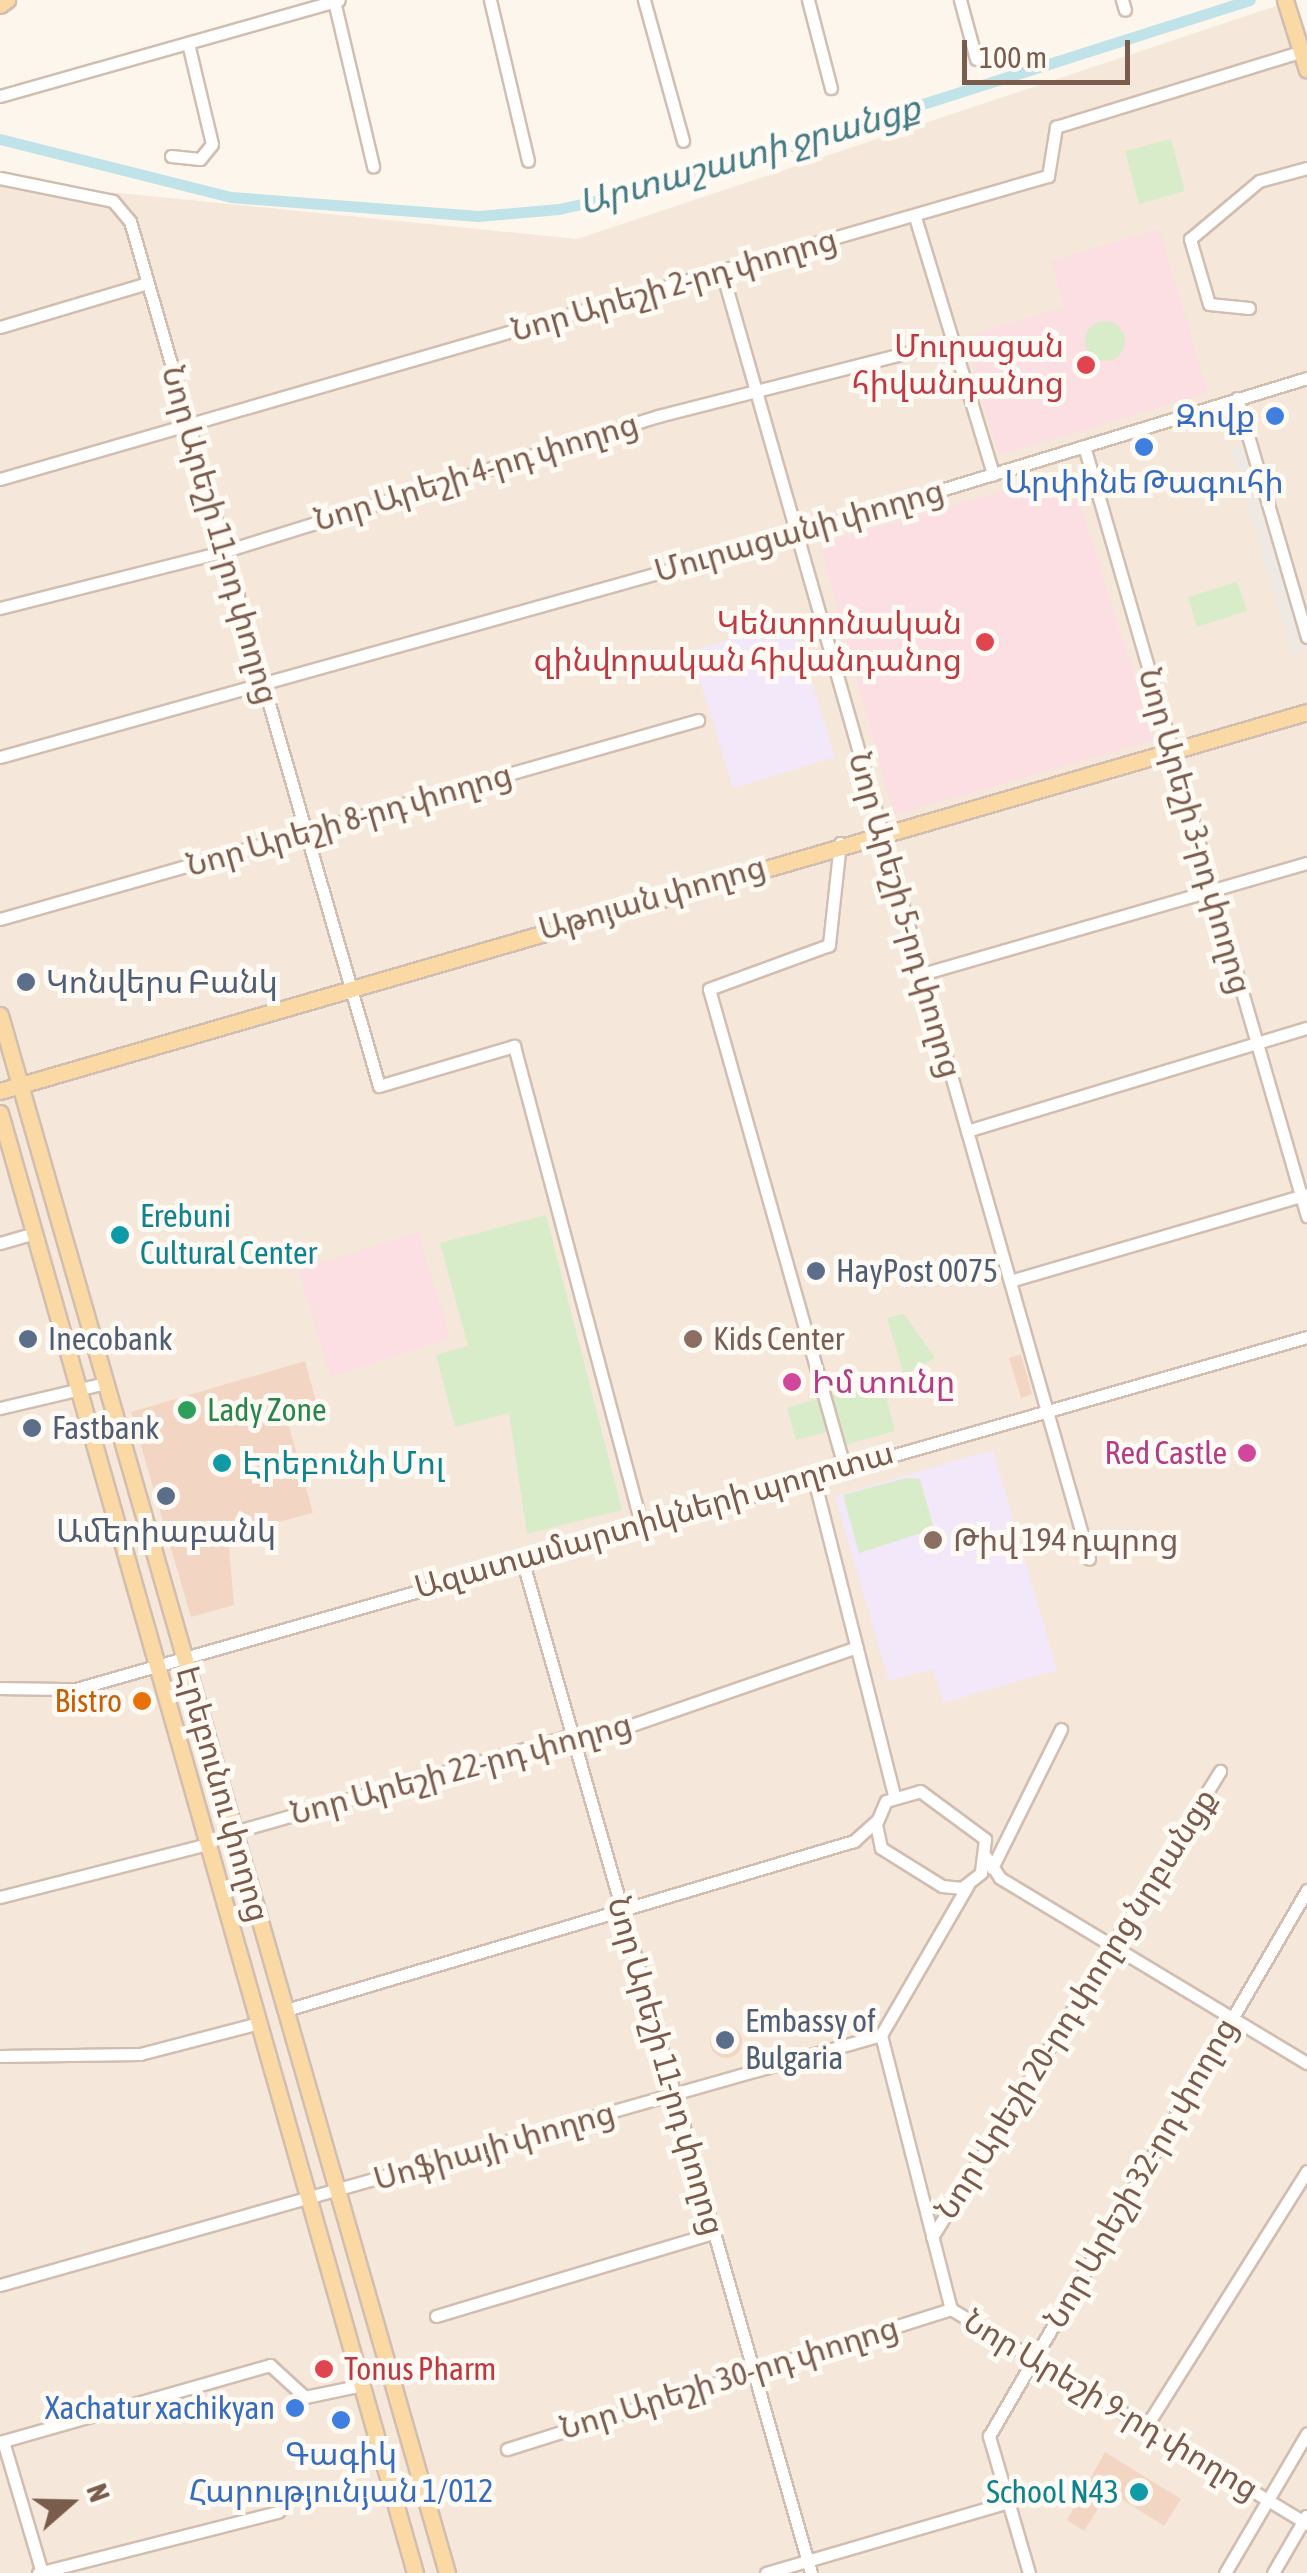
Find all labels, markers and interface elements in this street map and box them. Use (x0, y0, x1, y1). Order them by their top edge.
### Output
scale bar (967, 20, 1134, 82)
text: 100 m (979, 40, 1047, 74)
water label: Արտաշատի ջրանցք (573, 85, 925, 223)
street label: Նոր Արեշի 2-րդ փողոց (507, 220, 841, 350)
place label: Մուրացան հիվանդանոց (852, 328, 1064, 403)
marker: Մուրացան հիվանդանոց (1073, 352, 1099, 378)
street label: Նոր Արեշի 11-րդ փողոց (153, 361, 287, 709)
place label: Զովք (1175, 397, 1255, 435)
street label: Նոր Արեշի 4-րդ փողոց (309, 404, 643, 540)
marker: Զովք (1264, 405, 1286, 427)
marker: Արփինե Թագուհի (1133, 436, 1155, 458)
place label: Արփինե Թագուհի (1004, 463, 1284, 501)
street label: Մուրացանի փողոց (650, 471, 948, 591)
place label: Կենտրոնական զինվորական հիվանդանոց (533, 605, 962, 680)
marker: Կենտրոնական զինվորական հիվանդանոց (972, 629, 998, 655)
street label: Նոր Արեշի 3-րդ փողոց (1130, 664, 1260, 998)
street label: Նոր Արեշի 5-րդ փողոց (840, 748, 970, 1082)
street label: Նոր Արեշի 8-րդ փողոց (182, 755, 516, 885)
street label: Աթոյան փողոց (534, 847, 770, 949)
place label: Կոնվերս Բանկ (46, 963, 278, 1001)
marker: Կոնվերս Բանկ (15, 971, 37, 993)
place label: Erebuni Cultural Center (140, 1198, 317, 1273)
marker: Erebuni Cultural Center (109, 1224, 131, 1246)
place label: HayPost 0075 (836, 1252, 998, 1290)
marker: HayPost 0075 (805, 1260, 827, 1282)
place label: Inecobank (48, 1320, 173, 1358)
place label: Kids Center (713, 1320, 844, 1358)
marker: Inecobank (17, 1328, 39, 1350)
marker: Kids Center (682, 1328, 704, 1350)
place label: Իմ տունը (812, 1363, 955, 1401)
marker: Իմ տունը (781, 1371, 803, 1393)
place label: Lady Zone (207, 1391, 326, 1429)
marker: Lady Zone (176, 1399, 198, 1421)
place label: Fastbank (52, 1409, 159, 1447)
marker: Fastbank (21, 1417, 43, 1439)
street label: Ազատամարտիկների պողոտա (410, 1433, 898, 1607)
place label: Red Castle (1105, 1434, 1227, 1472)
marker: Red Castle (1236, 1442, 1258, 1464)
place label: Էրեբունի Մոլ (242, 1444, 444, 1482)
marker: Էրեբունի Մոլ (211, 1452, 233, 1474)
marker: Ամերիաբանկ (155, 1485, 177, 1507)
place label: Ամերիաբանկ (56, 1512, 276, 1550)
place label: Թիվ 194 դպրոց (953, 1521, 1178, 1559)
marker: Թիվ 194 դպրոց (922, 1529, 944, 1551)
street label: Էրեբունու փողոց (168, 1662, 278, 1926)
place label: Bistro (54, 1682, 122, 1720)
marker: Bistro (131, 1690, 153, 1712)
street label: Նոր Արեշի 22-րդ փողոց (286, 1705, 636, 1833)
street label: Նոր Արեշի 20-րդ փողոց նրբանցք (927, 1782, 1225, 2226)
street label: Նոր Արեշի 11-րդ փողոց (599, 1892, 733, 2240)
place label: Embassy of Bulgaria (745, 2003, 876, 2078)
street label: Նոր Արեշի 32-րդ փողոց (1036, 2011, 1246, 2335)
marker: Embassy of Bulgaria (714, 2029, 736, 2051)
street label: Սոֆիայի փողոց (369, 2093, 619, 2199)
street label: Նոր Արեշի 9-րդ փողոց (957, 2302, 1265, 2508)
street label: Նոր Արեշի 30-րդ փողոց (555, 2308, 903, 2448)
place label: Tonus Pharm (344, 2350, 496, 2388)
marker: Tonus Pharm (313, 2358, 335, 2380)
place label: Xachatur xachikyan (45, 2389, 275, 2427)
marker: Xachatur xachikyan (284, 2397, 306, 2419)
marker: Գագիկ Հարությունյան 1/012 (330, 2409, 352, 2431)
place label: Գագիկ Հարությունյան 1/012 (189, 2436, 493, 2511)
north arrow (20, 2453, 120, 2553)
place label: School N43 (986, 2473, 1119, 2511)
text: N (80, 2480, 116, 2506)
marker: School N43 (1128, 2481, 1150, 2503)

